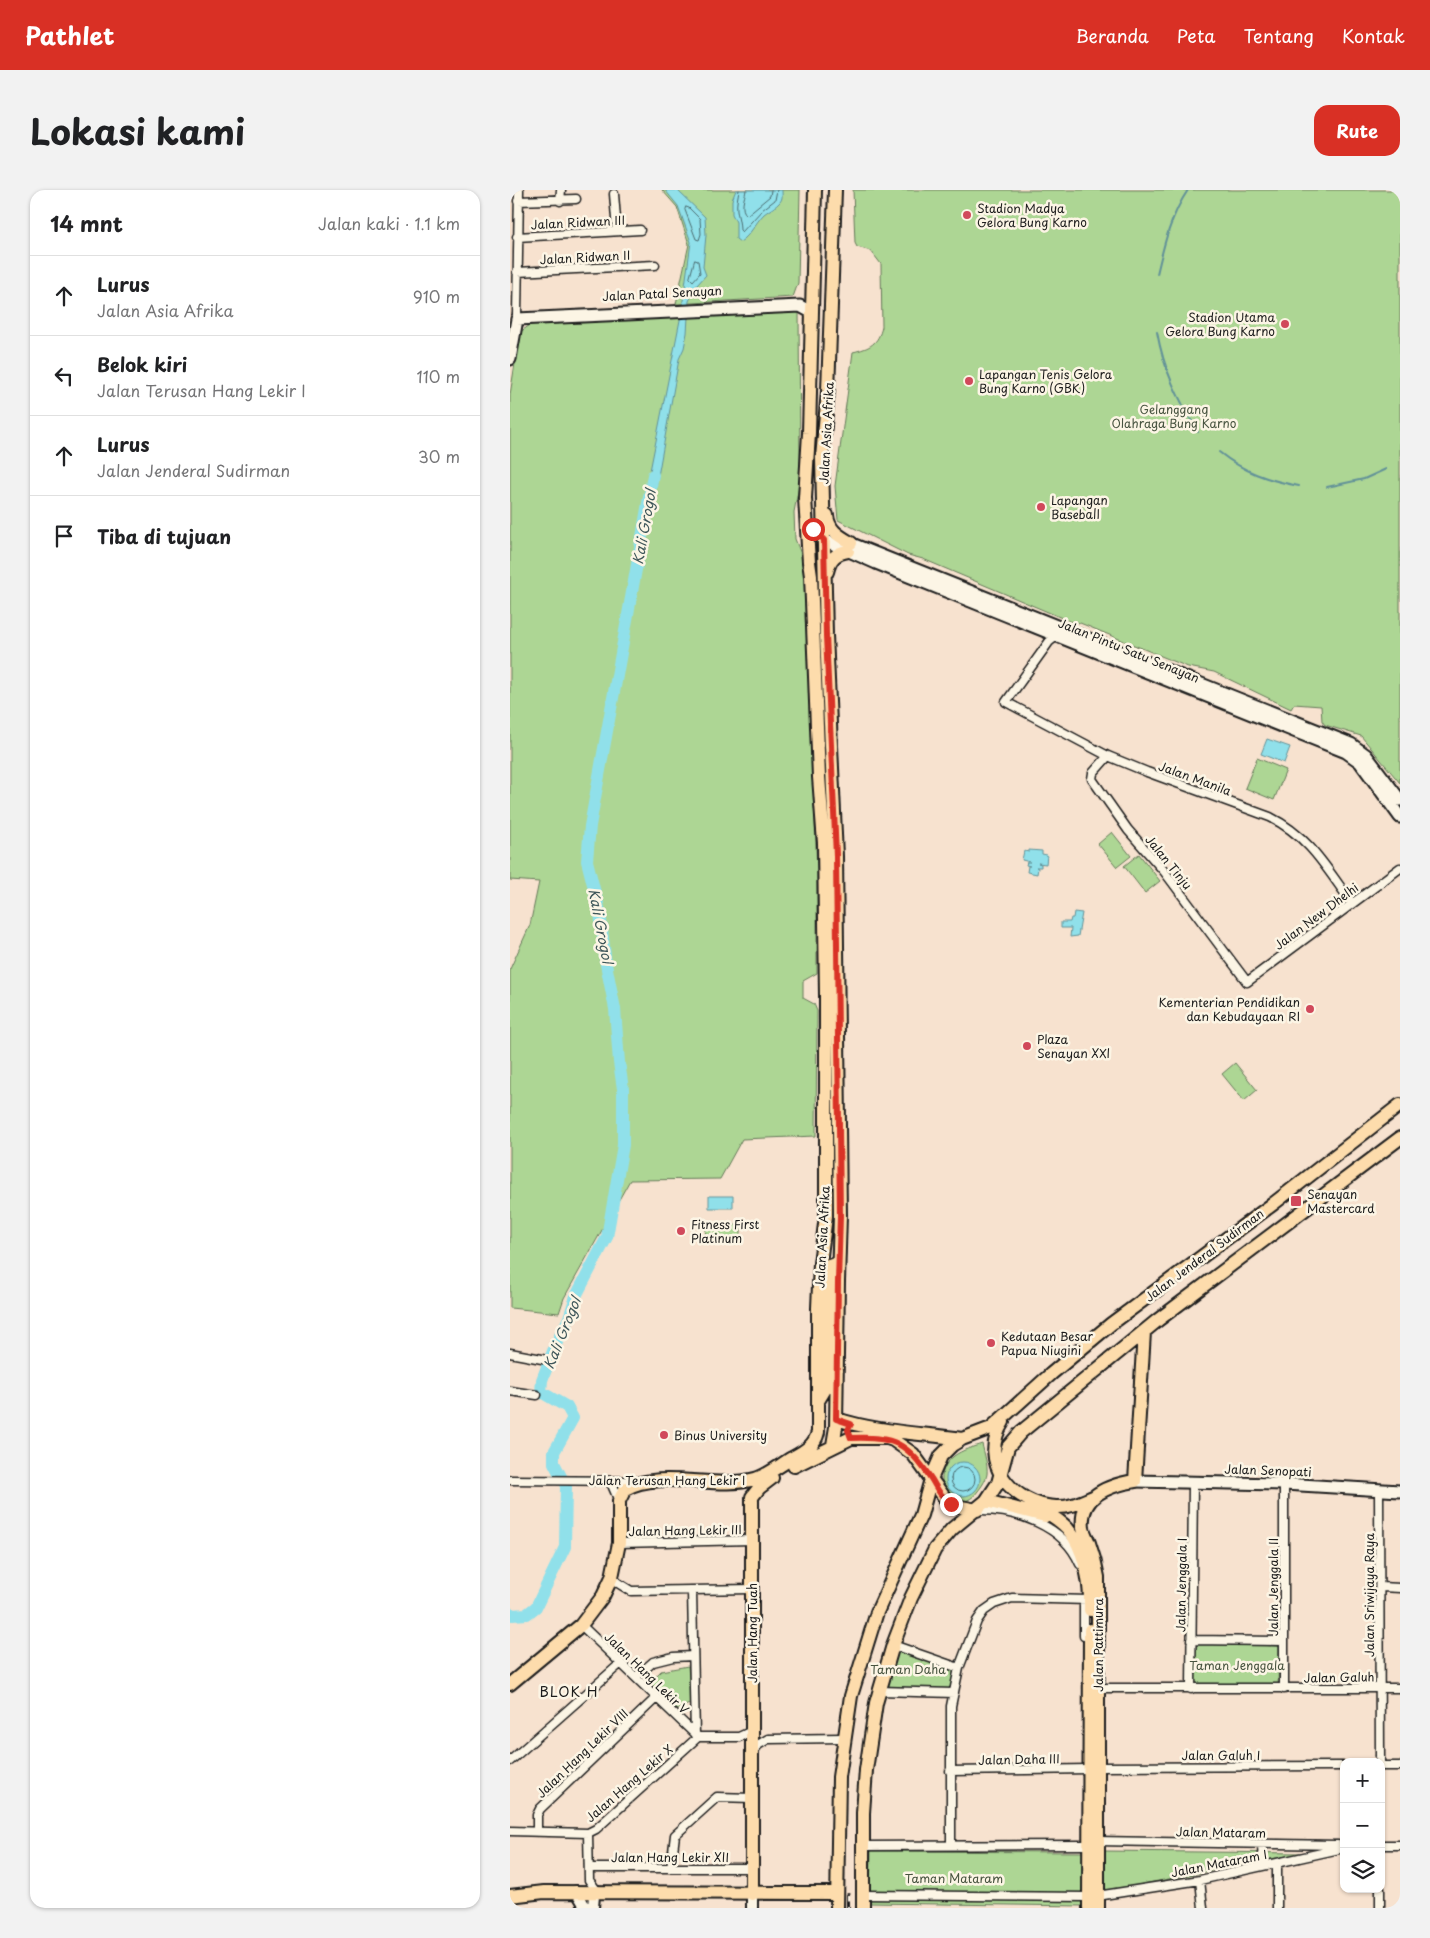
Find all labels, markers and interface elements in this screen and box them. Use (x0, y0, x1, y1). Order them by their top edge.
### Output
text: Pathlet (25, 17, 115, 53)
text: Beranda (1076, 22, 1149, 49)
text: Peta (1177, 22, 1215, 49)
text: Tentang (1243, 22, 1314, 49)
text: Kontak (1342, 22, 1405, 49)
text: Lokasi kami (30, 104, 245, 157)
button: Rute (1314, 105, 1400, 156)
place label: Stadion Madya Gelora Bung Karno (977, 199, 1087, 231)
text: 14 mnt (50, 207, 123, 239)
marker: Stadion Madya Gelora Bung Karno (961, 209, 973, 221)
text: Jalan kaki · 1.1 km (318, 211, 460, 235)
street label: Jalan Ridwan III (530, 211, 626, 233)
street label: Jalan Ridwan II (539, 246, 631, 268)
text: Lurus (97, 270, 150, 298)
street label: Jalan Patal Senayan (602, 281, 722, 305)
icon: ahead (50, 282, 78, 310)
text: 910 m (413, 284, 460, 308)
text: Jalan Asia Afrika (97, 298, 234, 322)
place label: Stadion Utama Gelora Bung Karno (1165, 308, 1275, 340)
marker: Stadion Utama Gelora Bung Karno (1279, 318, 1291, 330)
text: Belok kiri (97, 350, 187, 378)
icon: left (50, 362, 78, 390)
text: 110 m (417, 364, 460, 388)
place label: Lapangan Tenis Gelora Bung Karno (GBK) (979, 365, 1113, 397)
marker: Lapangan Tenis Gelora Bung Karno (GBK) (963, 375, 975, 387)
text: Jalan Terusan Hang Lekir I (97, 378, 306, 402)
street label: Jalan Asia Afrika (814, 381, 838, 485)
park label: Gelanggang Olahraga Bung Karno (1112, 400, 1237, 432)
text: Lurus (97, 430, 150, 458)
icon: ahead (50, 442, 78, 470)
text: 30 m (418, 444, 460, 468)
text: Jalan Jenderal Sudirman (97, 458, 290, 482)
water label: Kali Grogol (627, 486, 661, 566)
place label: Lapangan Baseball (1051, 491, 1108, 523)
marker: Lapangan Baseball (1035, 501, 1047, 513)
route start (802, 518, 825, 541)
icon: arrive (50, 522, 78, 550)
text: Tiba di tujuan (97, 522, 231, 550)
street label: Jalan Pintu Satu Senayan (1056, 613, 1202, 687)
street label: Jalan Manila (1156, 757, 1235, 800)
street label: Jalan Tinju (1141, 831, 1197, 893)
street label: Jalan New Dhelhi (1270, 878, 1362, 954)
water label: Kali Grogol (583, 887, 619, 967)
place label: Kementerian Pendidikan dan Kebudayaan RI (1158, 993, 1300, 1025)
marker: Kementerian Pendidikan dan Kebudayaan RI (1304, 1003, 1316, 1015)
place label: Plaza Senayan XXI (1037, 1030, 1110, 1062)
marker: Plaza Senayan XXI (1021, 1040, 1033, 1052)
street label: Jalan Asia Afrika (810, 1185, 834, 1289)
place label: Senayan Mastercard (1307, 1185, 1375, 1217)
marker: Senayan Mastercard (1289, 1194, 1303, 1208)
street label: Jalan Jenderal Sudirman (1141, 1204, 1267, 1306)
place label: Fitness First Platinum (691, 1215, 760, 1247)
marker: Fitness First Platinum (675, 1225, 687, 1237)
water label: Kali Grogol (538, 1292, 587, 1372)
place label: Kedutaan Besar Papua Niugini (1001, 1327, 1094, 1359)
marker: Kedutaan Besar Papua Niugini (985, 1337, 997, 1349)
place label: Binus University (674, 1426, 767, 1444)
marker: Binus University (658, 1429, 670, 1441)
street label: Jalan Senopati (1224, 1459, 1312, 1481)
street label: Jalan Terusan Hang Lekir I (589, 1471, 745, 1489)
route end (940, 1493, 963, 1516)
street label: Jalan Hang Lekir III (628, 1520, 742, 1540)
street label: Jalan Sriwijaya Raya (1360, 1533, 1378, 1657)
street label: Jalan Jenggala I (1171, 1538, 1191, 1632)
street label: Jalan Jenggala II (1264, 1538, 1282, 1636)
street label: Jalan Hang Tuah (743, 1583, 761, 1683)
street label: Jalan Pattimura (1089, 1598, 1107, 1692)
street label: Jalan Hang Lekir V (601, 1628, 694, 1718)
park label: Taman Jenggala (1189, 1656, 1285, 1674)
park label: Taman Daha (870, 1660, 946, 1678)
street label: Jalan Galuh (1303, 1667, 1375, 1687)
district label: BLOK H (539, 1681, 599, 1702)
street label: Jalan Hang Lekir VIII (532, 1704, 632, 1802)
street label: Jalan Hang Lekir X (581, 1740, 677, 1826)
street label: Jalan Galuh I (1182, 1746, 1260, 1764)
street label: Jalan Daha III (978, 1749, 1060, 1769)
map controls (1340, 1758, 1385, 1893)
button: + (1340, 1758, 1385, 1803)
button: − (1340, 1803, 1385, 1848)
street label: Jalan Mataram (1176, 1822, 1266, 1842)
street label: Jalan Mataram I (1169, 1845, 1269, 1881)
street label: Jalan Hang Lekir XII (611, 1848, 729, 1866)
button: layers (1340, 1848, 1385, 1893)
park label: Taman Mataram (905, 1869, 1003, 1887)

